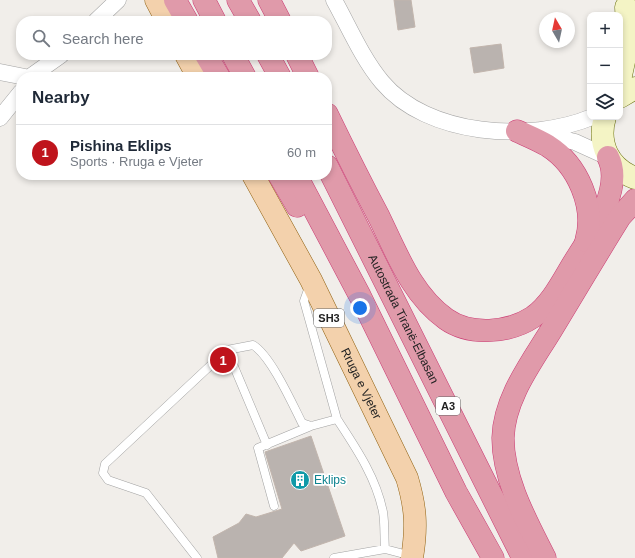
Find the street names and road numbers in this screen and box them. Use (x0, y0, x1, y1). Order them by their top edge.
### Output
street label: Autostrada Tiranë-Elbasan (365, 252, 442, 386)
road number: SH3 (314, 309, 344, 327)
street label: Rruga e Vjeter (338, 346, 384, 421)
road number: A3 (436, 397, 460, 415)

